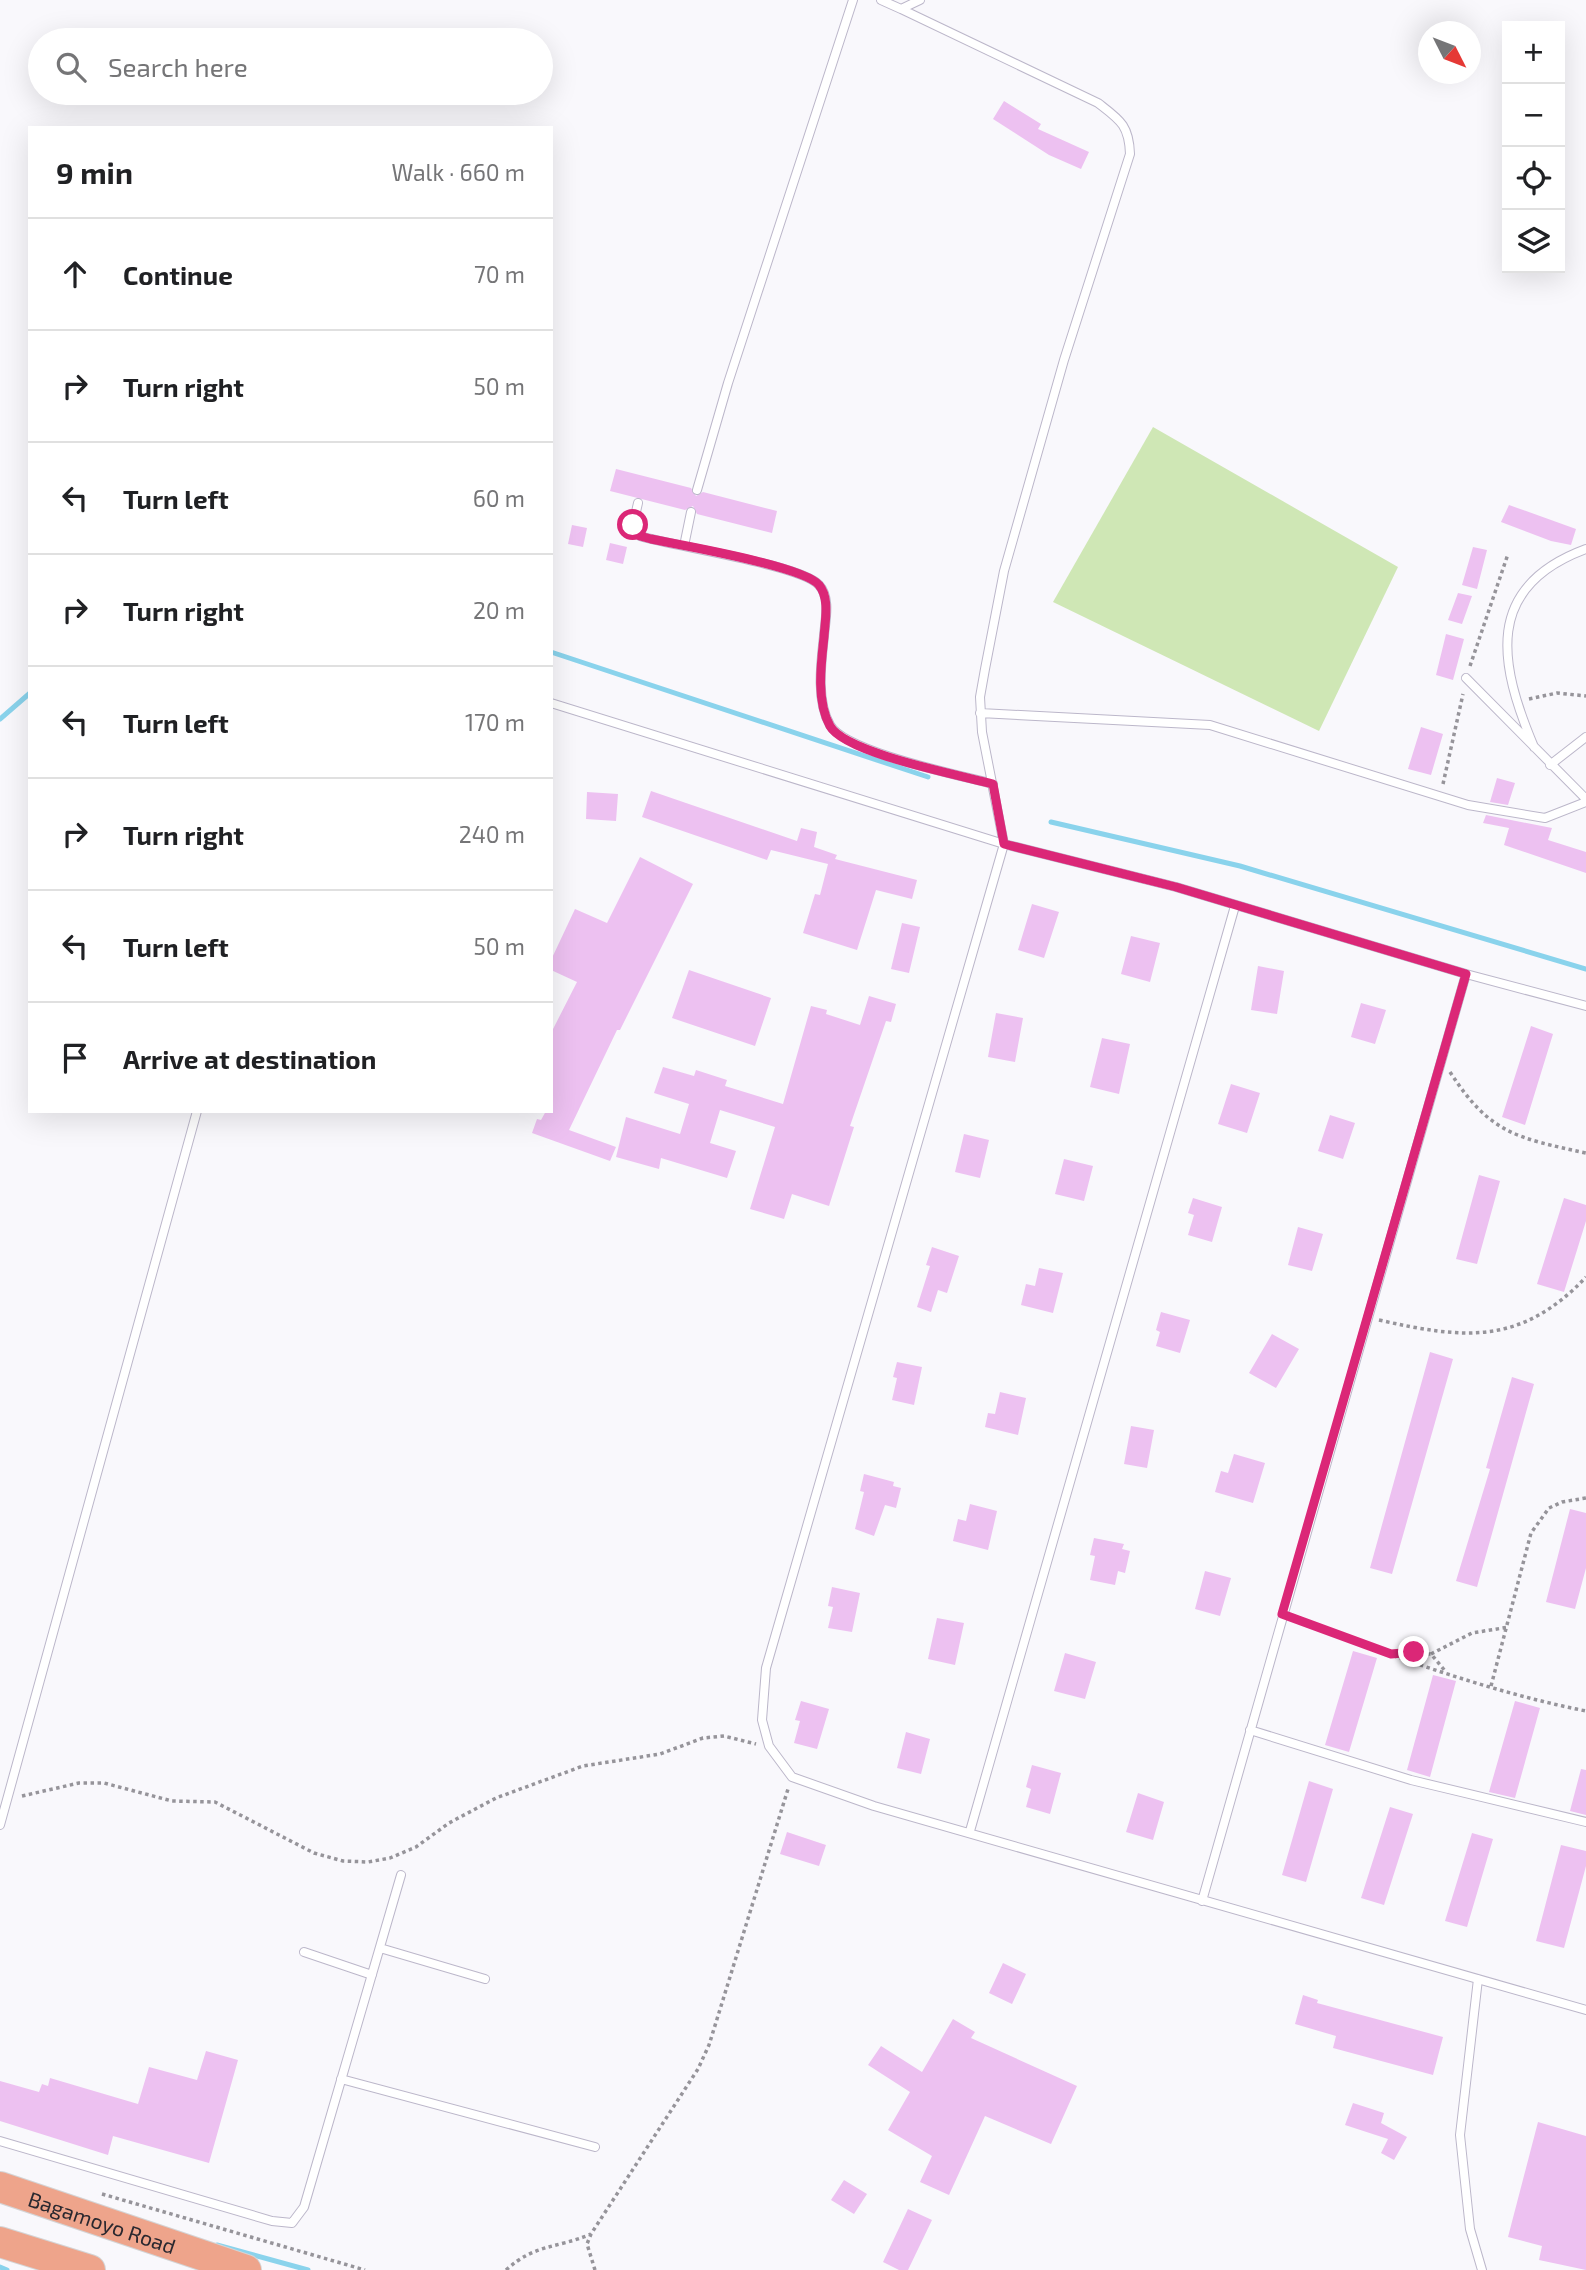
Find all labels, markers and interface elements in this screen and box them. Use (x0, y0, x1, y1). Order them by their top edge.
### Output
north arrow (1418, 21, 1481, 84)
map controls (1502, 21, 1565, 273)
button: + (1502, 21, 1565, 84)
search box (28, 28, 553, 105)
icon: search (52, 48, 90, 86)
text: Search here (108, 51, 248, 82)
button: − (1502, 84, 1565, 147)
button: locate (1502, 147, 1565, 210)
text: 9 min (56, 154, 133, 190)
text: Walk · 660 m (391, 158, 525, 186)
button: layers (1502, 210, 1565, 273)
icon: ahead (56, 255, 94, 293)
text: Continue (123, 259, 233, 290)
text: 70 m (474, 260, 525, 288)
icon: right (56, 367, 94, 405)
text: Turn right (123, 371, 244, 402)
text: 50 m (474, 372, 525, 400)
icon: left (56, 479, 94, 517)
text: Turn left (123, 483, 229, 514)
text: 60 m (473, 484, 525, 512)
route start (617, 509, 648, 540)
icon: right (56, 591, 94, 629)
text: Turn right (123, 595, 244, 626)
text: 20 m (473, 596, 525, 624)
icon: left (56, 703, 94, 741)
text: Turn left (123, 707, 229, 738)
text: 170 m (465, 708, 525, 736)
icon: right (56, 815, 94, 853)
text: Turn right (123, 819, 244, 850)
text: 240 m (459, 820, 525, 848)
icon: left (56, 927, 94, 965)
text: Turn left (123, 931, 229, 962)
text: 50 m (474, 932, 525, 960)
icon: arrive (56, 1039, 94, 1077)
text: Arrive at destination (123, 1043, 376, 1074)
route end (1398, 1636, 1429, 1667)
street label: Bagamoyo Road (25, 2185, 179, 2258)

